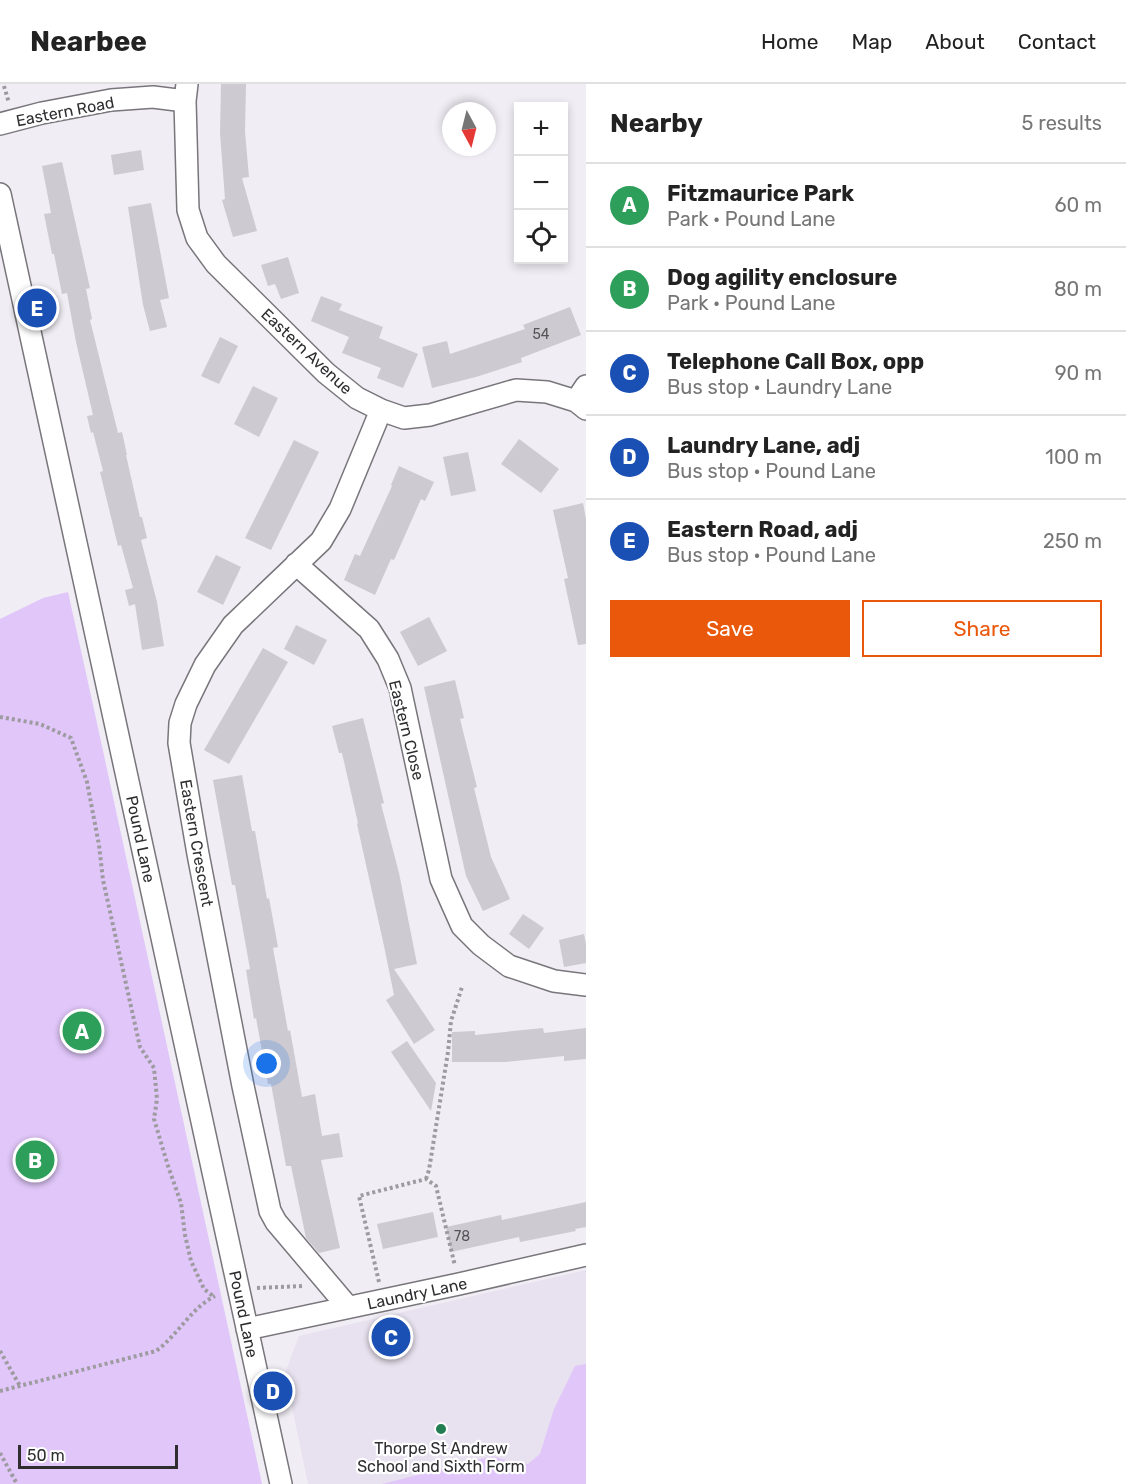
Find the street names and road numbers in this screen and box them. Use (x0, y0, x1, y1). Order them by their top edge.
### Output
street label: Eastern Road (14, 93, 116, 130)
street label: Eastern Avenue (257, 304, 356, 398)
street label: Eastern Close (385, 678, 428, 782)
street label: Eastern Crescent (176, 778, 217, 908)
street label: Pound Lane (122, 794, 159, 884)
street label: Pound Lane (225, 1269, 262, 1359)
street label: Laundry Lane (365, 1274, 469, 1313)

